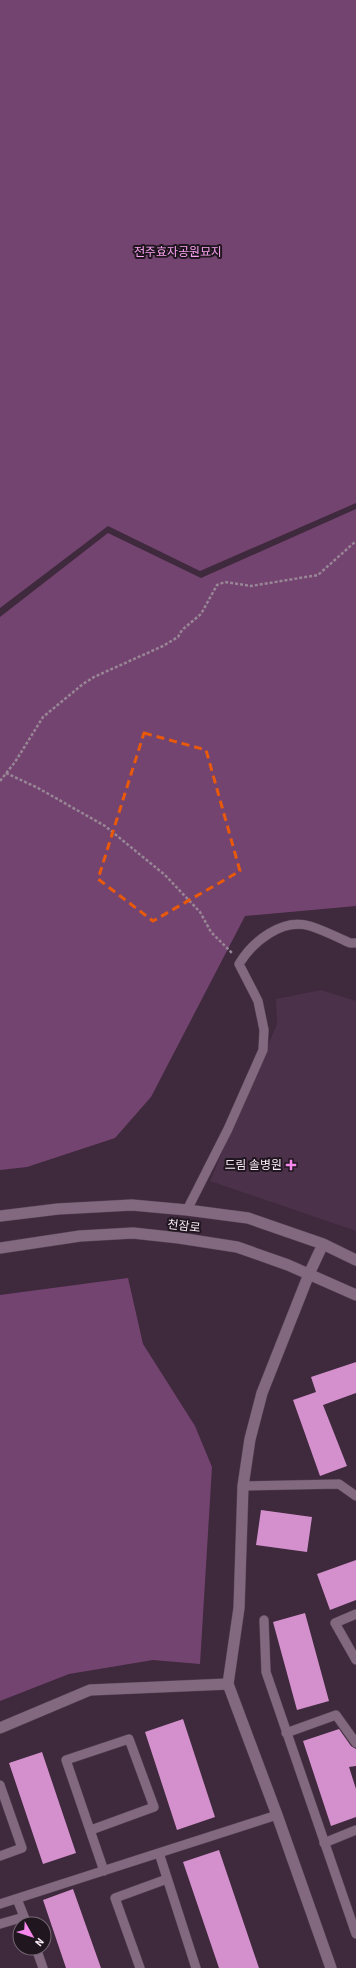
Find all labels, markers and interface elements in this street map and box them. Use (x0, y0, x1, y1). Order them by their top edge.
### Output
park label: 전주효자공원묘지 (134, 244, 222, 261)
place label: 드림 솔병원 (224, 1157, 282, 1174)
marker: 드림 솔병원 (285, 1159, 297, 1171)
street label: 천잠로 (166, 1216, 201, 1237)
north arrow (12, 1916, 52, 1956)
text: N (31, 1934, 48, 1950)

